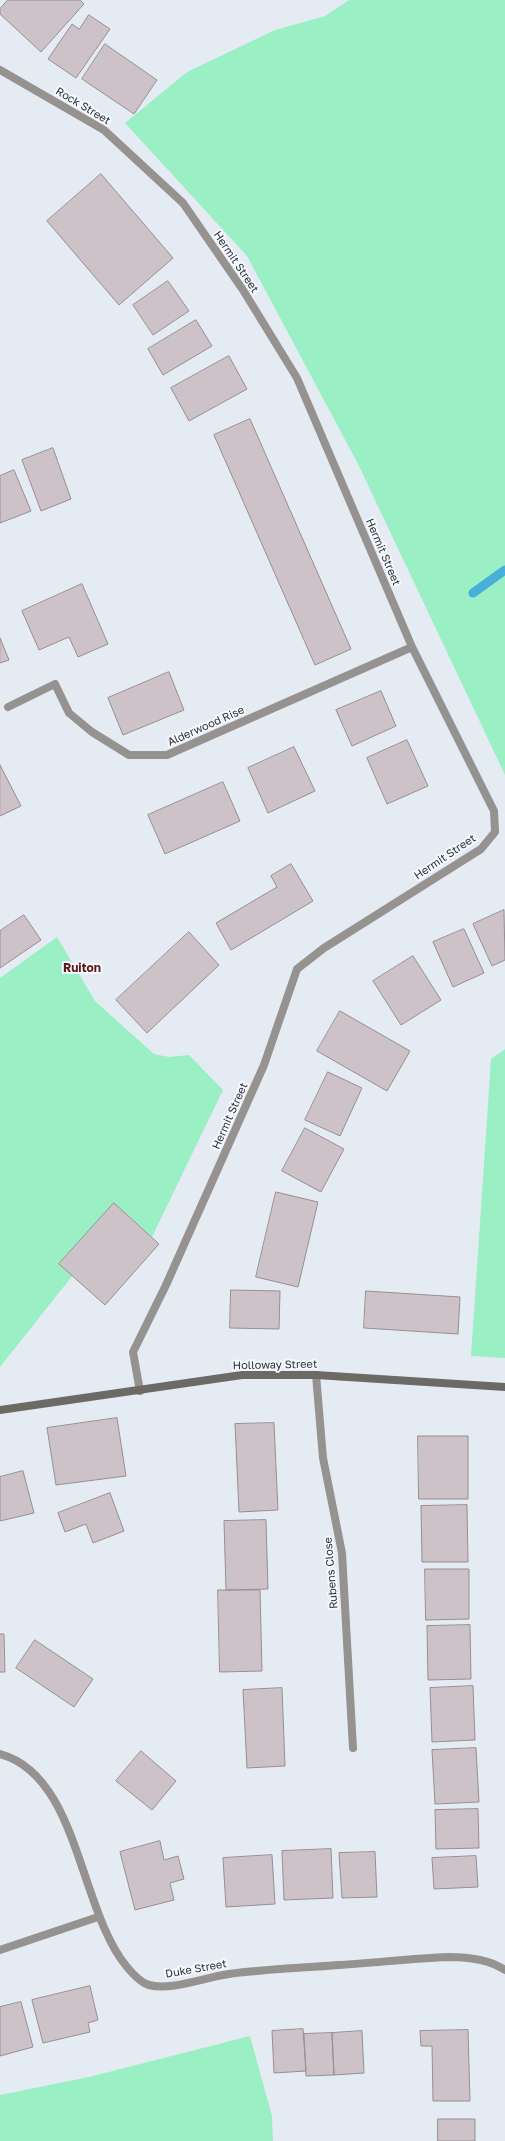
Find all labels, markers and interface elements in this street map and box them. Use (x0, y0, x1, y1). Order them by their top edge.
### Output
street label: Rock Street (53, 85, 113, 127)
street label: Hermit Street (211, 229, 261, 295)
street label: Hermit Street (363, 517, 403, 587)
street label: Alderwood Rise (166, 703, 246, 749)
street label: Hermit Street (412, 832, 478, 882)
district label: Ruiton (63, 961, 101, 975)
street label: Hermit Street (209, 1081, 251, 1151)
street label: Holloway Street (233, 1358, 317, 1372)
street label: Rubens Close (321, 1537, 341, 1609)
street label: Duke Street (164, 1957, 228, 1981)

